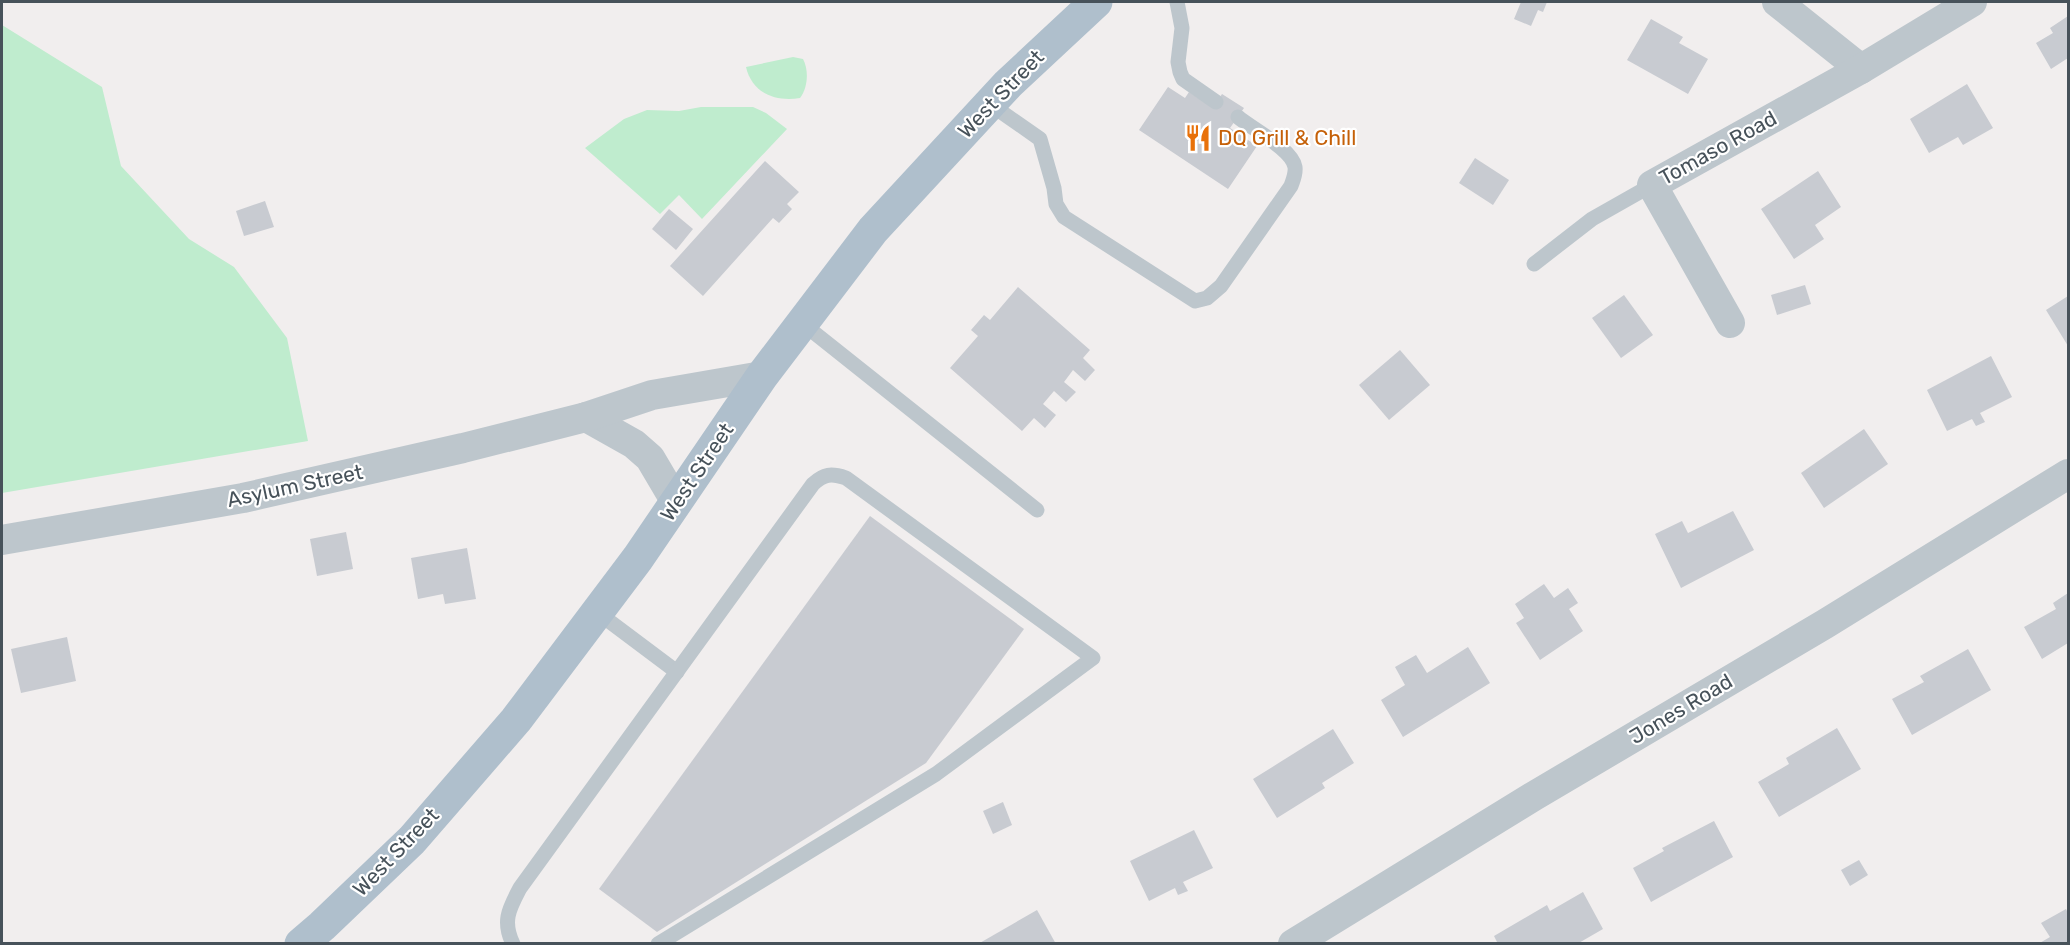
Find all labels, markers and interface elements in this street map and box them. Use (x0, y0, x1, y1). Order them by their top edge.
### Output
street label: West Street (952, 44, 1049, 143)
street label: Tomaso Road (1655, 105, 1781, 190)
restaurant icon: DQ Grill & Chill (1183, 123, 1213, 153)
place label: DQ Grill & Chill (1218, 125, 1356, 150)
street label: West Street (655, 418, 739, 526)
street label: Asylum Street (225, 459, 365, 512)
street label: Jones Road (1625, 668, 1737, 749)
street label: West Street (347, 802, 444, 901)

